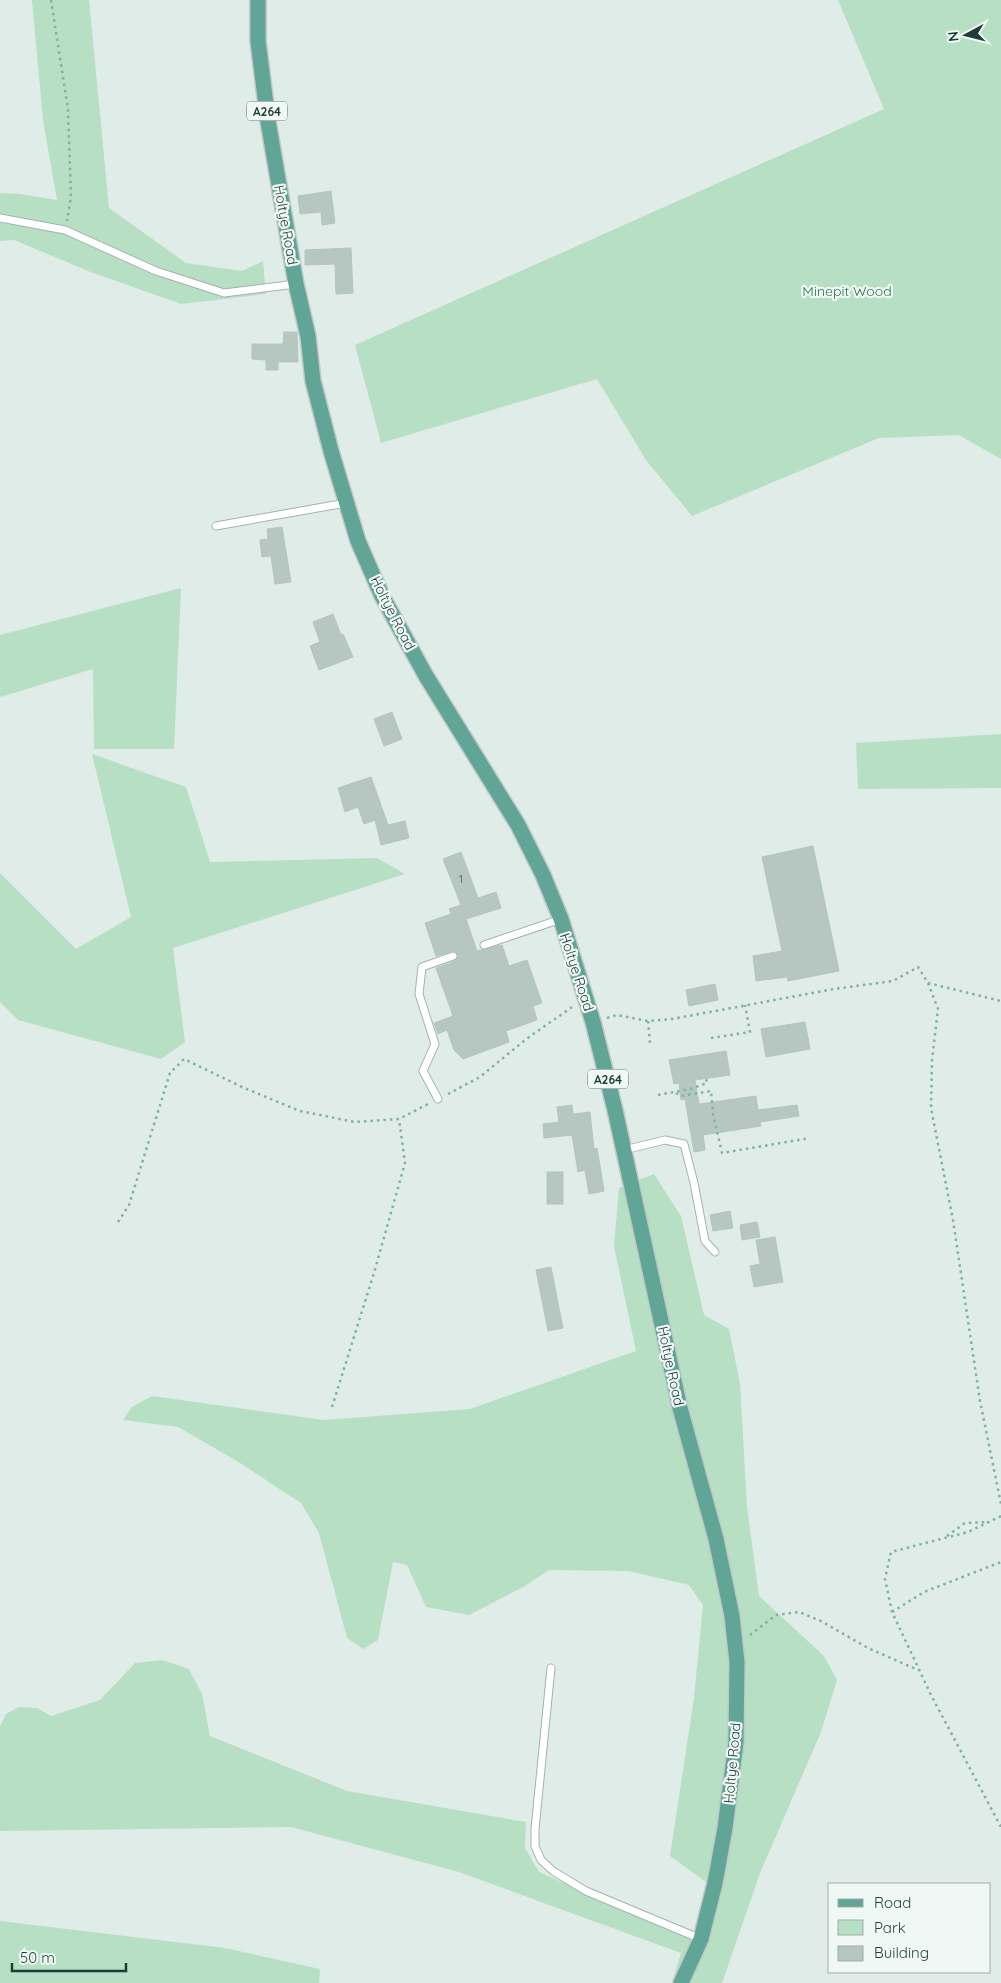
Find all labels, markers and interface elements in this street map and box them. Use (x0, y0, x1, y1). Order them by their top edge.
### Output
north arrow (941, 10, 991, 60)
text: N (944, 30, 963, 43)
road number: A264 (247, 102, 287, 120)
street label: Holtye Road (270, 184, 302, 266)
park label: Minepit Wood (802, 282, 892, 300)
street label: Holtye Road (367, 573, 419, 653)
house number: 1 (459, 872, 463, 886)
street label: Holtye Road (556, 931, 598, 1013)
road number: A264 (588, 1070, 628, 1088)
street label: Holtye Road (654, 1325, 688, 1407)
street label: Holtye Road (720, 1722, 744, 1804)
legend (828, 1883, 991, 1973)
text: Road (874, 1893, 911, 1912)
text: Park (874, 1918, 906, 1937)
scale bar (12, 1940, 126, 1972)
text: Building (874, 1943, 929, 1962)
text: 50 m (20, 1948, 55, 1967)

